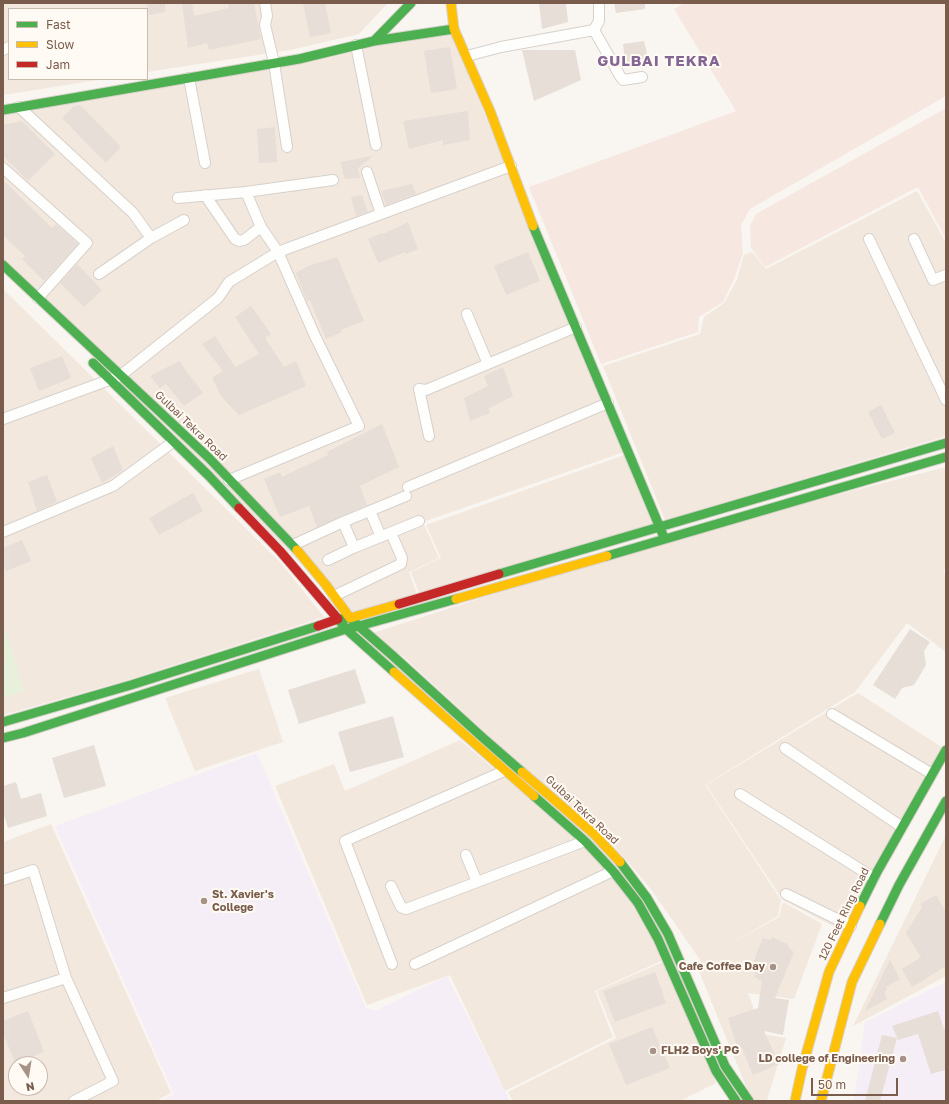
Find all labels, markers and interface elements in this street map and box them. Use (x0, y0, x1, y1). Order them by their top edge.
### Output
legend (8, 8, 148, 80)
text: Fast (46, 17, 71, 32)
text: Slow (46, 37, 74, 52)
district label: GULBAI TEKRA (597, 52, 721, 70)
text: Jam (46, 57, 70, 72)
street label: Gulbai Tekra Road (152, 388, 230, 464)
street label: Gulbai Tekra Road (543, 773, 621, 847)
street label: 120 Feet Ring Road (816, 866, 872, 962)
place label: St. Xavier's College (212, 888, 274, 914)
marker: St. Xavier's College (199, 896, 209, 906)
place label: Cafe Coffee Day (679, 960, 765, 974)
marker: Cafe Coffee Day (768, 962, 778, 972)
place label: FLH2 Boys' PG (661, 1044, 739, 1058)
marker: FLH2 Boys' PG (648, 1046, 658, 1056)
place label: LD college of Engineering (758, 1052, 895, 1066)
marker: LD college of Engineering (898, 1054, 908, 1064)
north arrow (8, 1056, 48, 1096)
scale bar (813, 1070, 900, 1096)
text: 50 m (818, 1077, 846, 1092)
text: N (25, 1080, 36, 1094)

